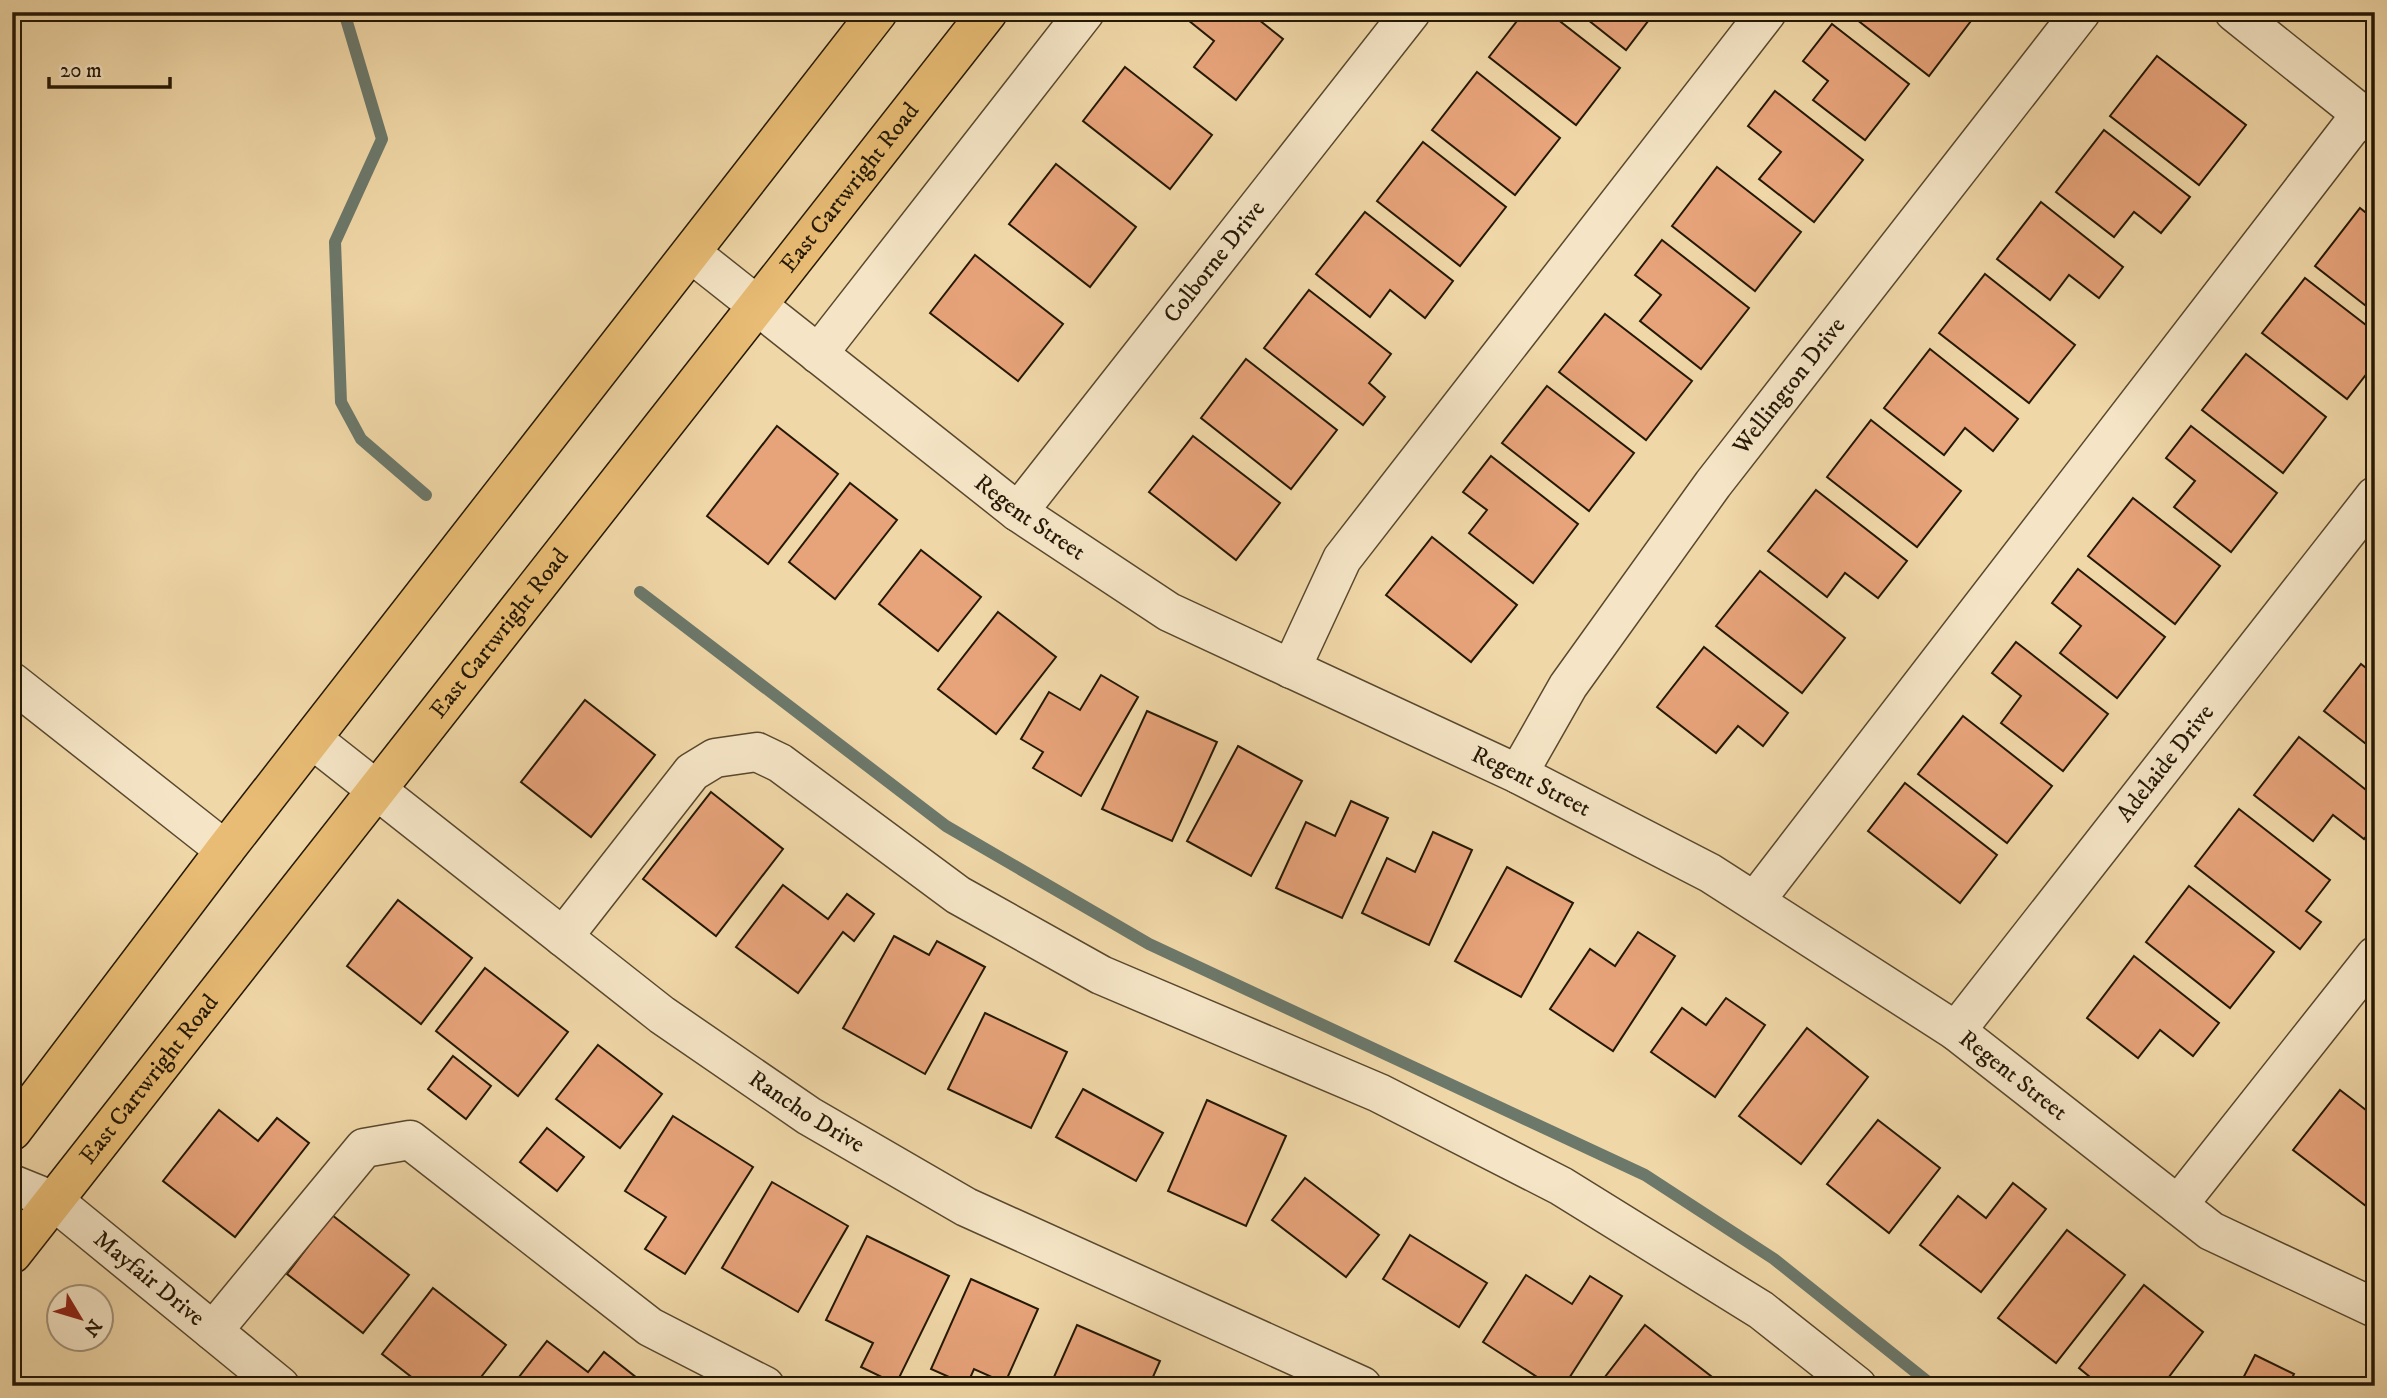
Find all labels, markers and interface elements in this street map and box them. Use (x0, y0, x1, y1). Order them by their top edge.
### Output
scale bar (49, 46, 170, 90)
text: 20 m (60, 58, 102, 84)
street label: East Cartwright Road (774, 97, 926, 279)
street label: Colborne Drive (1157, 195, 1272, 329)
street label: Wellington Drive (1726, 311, 1852, 462)
street label: Regent Street (968, 468, 1091, 568)
street label: East Cartwright Road (423, 543, 576, 725)
street label: Adelaide Drive (2110, 698, 2221, 828)
street label: Regent Street (1467, 739, 1596, 824)
street label: East Cartwright Road (73, 988, 225, 1170)
street label: Regent Street (1953, 1024, 2074, 1128)
street label: Rancho Drive (743, 1064, 870, 1160)
street label: Mayfair Drive (87, 1224, 211, 1333)
north arrow (46, 1282, 116, 1352)
text: N (78, 1314, 106, 1341)

